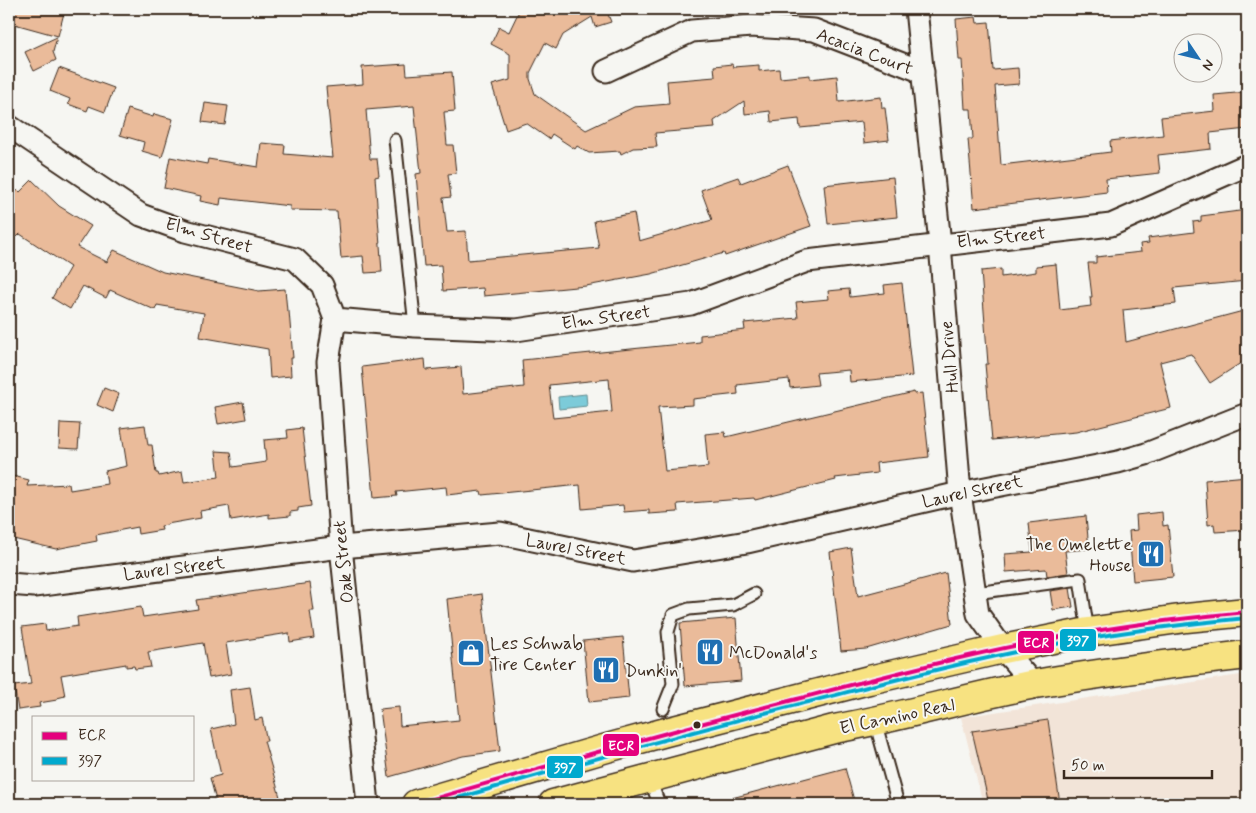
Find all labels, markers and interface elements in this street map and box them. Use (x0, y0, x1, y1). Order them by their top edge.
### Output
street label: Acacia Court (813, 23, 916, 81)
north arrow (1174, 32, 1224, 82)
text: N (1198, 56, 1218, 74)
street label: Elm Street (162, 212, 255, 260)
street label: Elm Street (955, 221, 1047, 255)
street label: Elm Street (560, 300, 652, 336)
street label: Hull Drive (935, 320, 965, 394)
street label: Laurel Street (920, 470, 1025, 514)
street label: Oak Street (328, 519, 360, 605)
street label: Laurel Street (523, 528, 629, 572)
place label: The Omelette House (1025, 533, 1132, 578)
restaurant icon: The Omelette House (1136, 539, 1166, 569)
street label: Laurel Street (122, 551, 227, 587)
line badge: 397 (1059, 628, 1097, 652)
line badge: ECR (1017, 630, 1055, 654)
place label: Les Schwab Tire Center (490, 632, 583, 677)
text: 397 (1067, 632, 1089, 650)
text: ECR (1023, 634, 1049, 652)
restaurant icon: McDonald's (695, 637, 725, 667)
shop icon: Les Schwab Tire Center (456, 638, 486, 668)
place label: McDonald's (729, 641, 817, 665)
restaurant icon: Dunkin' (591, 655, 621, 685)
place label: Dunkin' (625, 659, 682, 683)
street label: El Camino Real (837, 693, 957, 741)
legend (32, 716, 195, 780)
unlabelled marker (692, 720, 702, 730)
text: ECR (78, 726, 106, 746)
line badge: ECR (602, 733, 640, 757)
text: ECR (608, 737, 634, 755)
scale bar (1064, 748, 1211, 780)
text: 397 (78, 752, 102, 772)
line badge: 397 (546, 755, 584, 779)
text: 50 m (1071, 756, 1105, 776)
text: 397 (554, 759, 576, 777)

